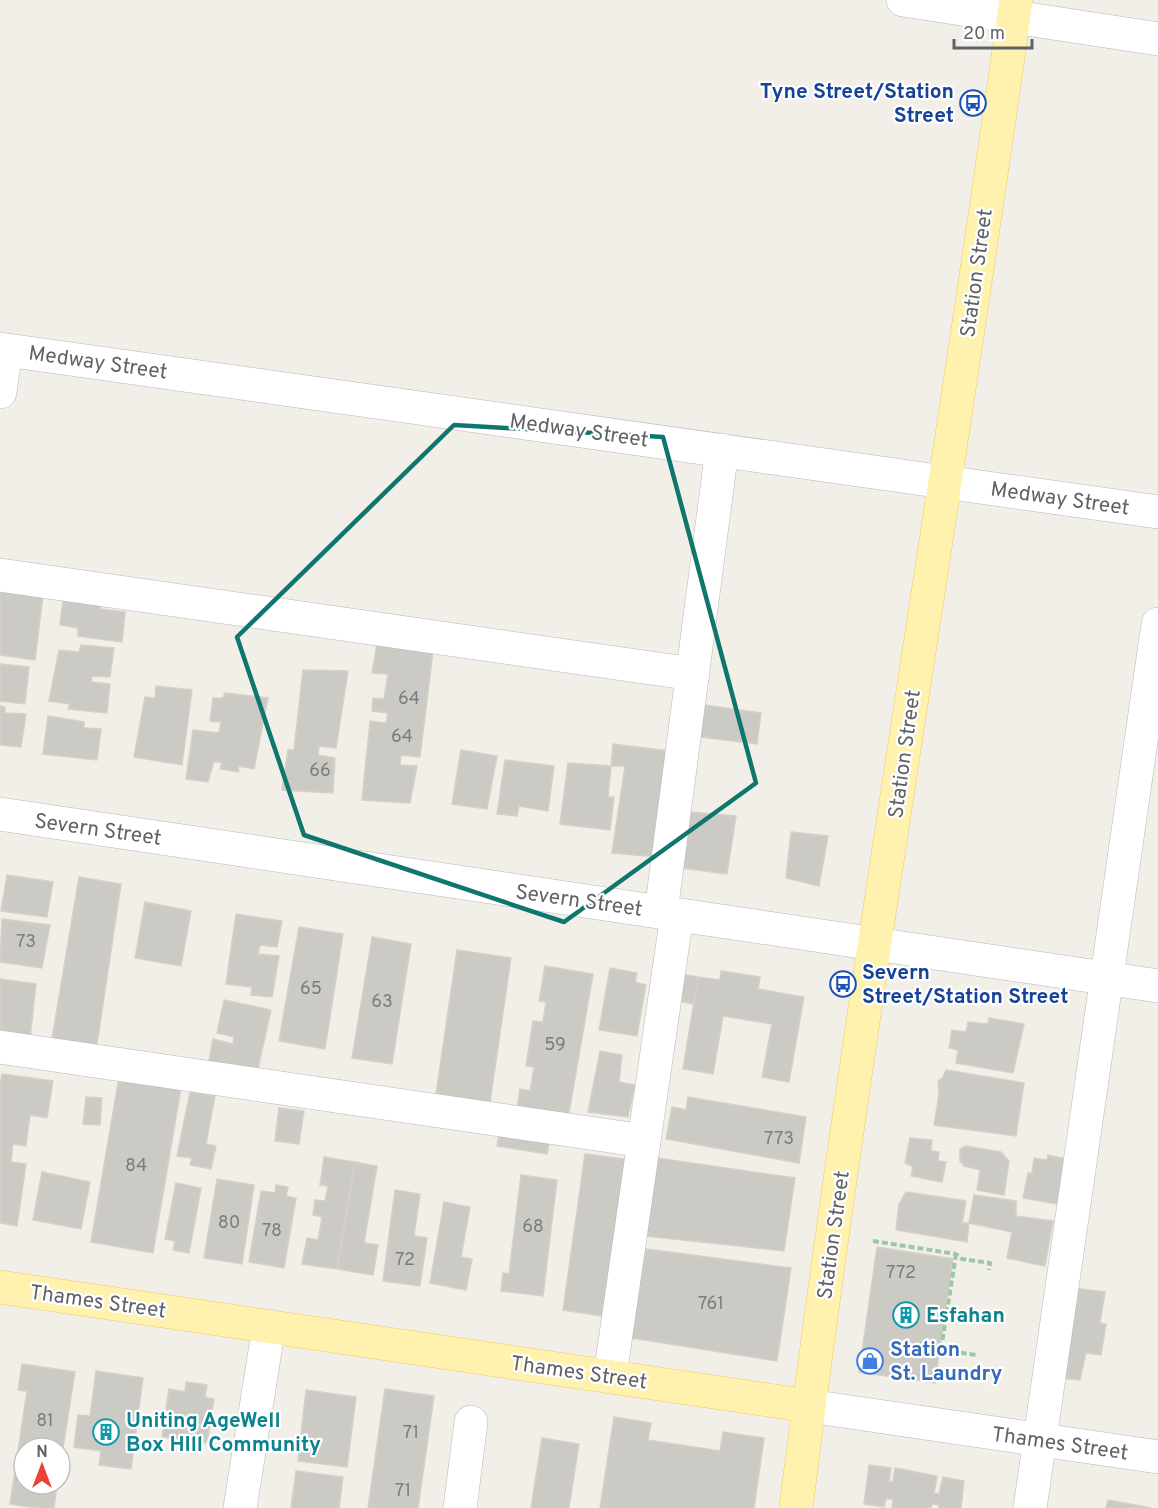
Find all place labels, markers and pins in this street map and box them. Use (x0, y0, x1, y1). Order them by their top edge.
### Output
place label: Tyne Street/Station Street (760, 79, 954, 130)
bus stop icon: Tyne Street/Station Street (958, 88, 988, 118)
place label: Severn Street/Station Street (862, 960, 1068, 1011)
bus stop icon: Severn Street/Station Street (828, 969, 858, 999)
building icon: Esfahan (891, 1300, 921, 1330)
place label: Esfahan (926, 1303, 1005, 1330)
place label: Station St. Laundry (890, 1337, 1002, 1388)
shop icon: Station St. Laundry (855, 1346, 885, 1376)
place label: Uniting AgeWell Box HIll Community (126, 1408, 321, 1459)
building icon: Uniting AgeWell Box HIll Community (91, 1417, 121, 1447)

